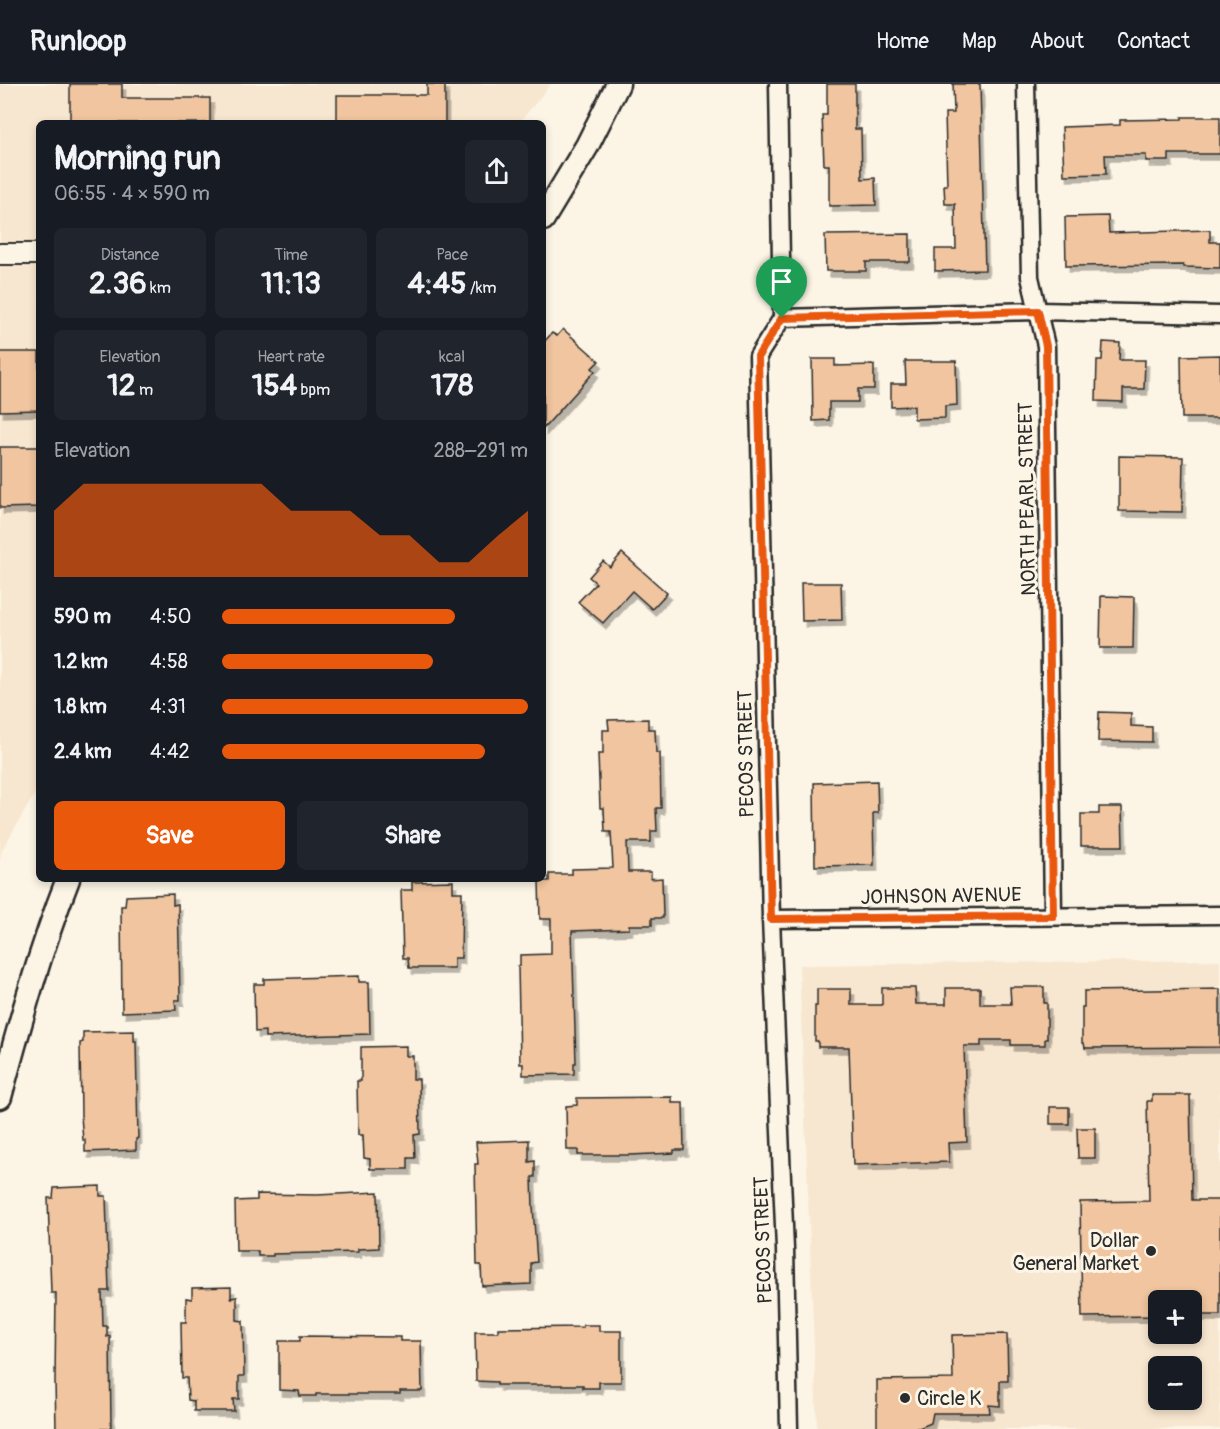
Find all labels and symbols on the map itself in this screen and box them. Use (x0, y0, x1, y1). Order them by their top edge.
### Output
pin (756, 256, 807, 318)
street label: NORTH PEARL STREET (1013, 402, 1041, 596)
street label: PECOS STREET (732, 690, 760, 818)
street label: JOHNSON AVENUE (860, 882, 1022, 910)
street label: PECOS STREET (748, 1176, 778, 1304)
place label: Dollar General Market (1012, 1228, 1140, 1276)
marker: Dollar General Market (1144, 1244, 1158, 1258)
place label: Circle K (917, 1386, 981, 1411)
marker: Circle K (898, 1391, 912, 1405)

